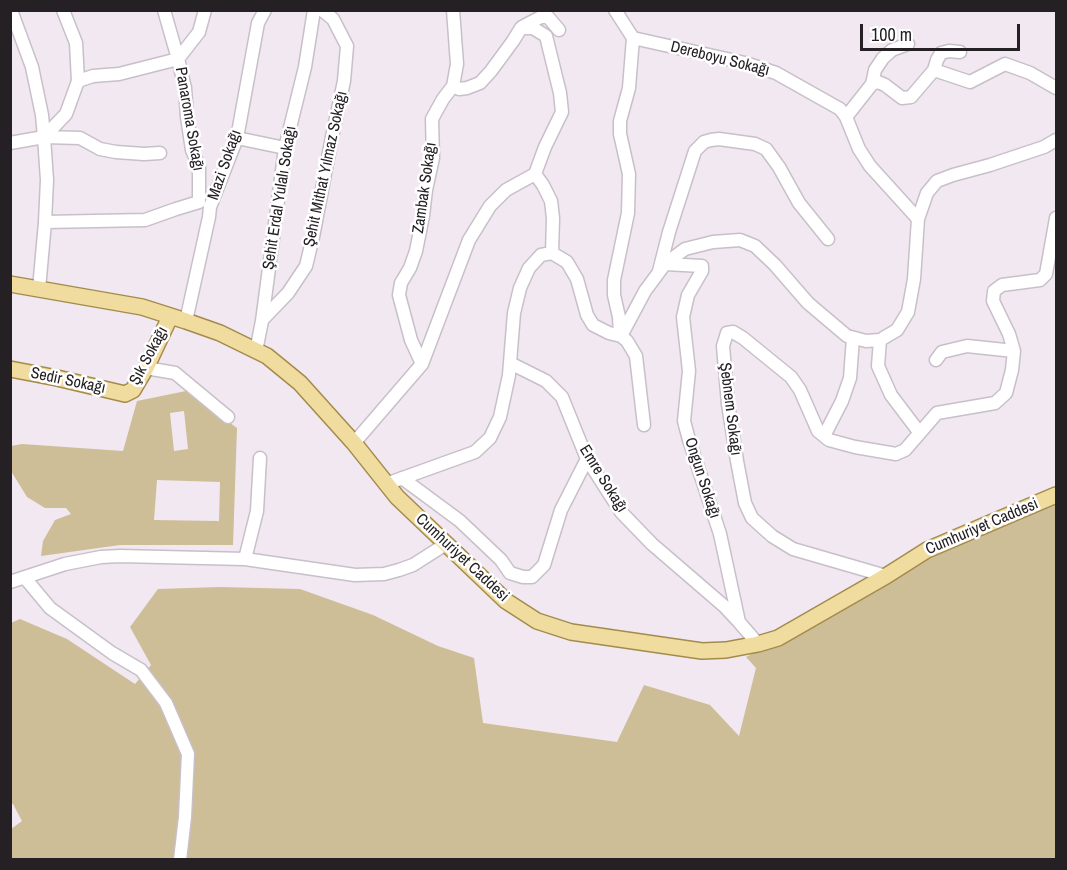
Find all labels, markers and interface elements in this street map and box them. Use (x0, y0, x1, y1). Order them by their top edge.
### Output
scale bar (863, 12, 1024, 50)
text: 100 m (871, 22, 912, 47)
street label: Dereboyu Sokağı (668, 37, 772, 81)
street label: Panaroma Sokağı (170, 66, 208, 172)
street label: Şehit Mithat Yılmaz Sokağı (300, 89, 352, 249)
street label: Şehit Erdal Yulalı Sokağı (259, 125, 301, 271)
street label: Mazi Sokağı (204, 127, 246, 203)
street label: Zambak Sokağı (409, 141, 441, 235)
street label: Şık Sokağı (126, 323, 172, 389)
street label: Şebnem Sokağı (715, 361, 745, 457)
street label: Sedir Sokağı (29, 364, 107, 398)
street label: Ongun Sokağı (680, 435, 724, 521)
street label: Emre Sokağı (575, 442, 631, 516)
street label: Cumhuriyet Caddesi (923, 495, 1041, 559)
street label: Cumhuriyet Caddesi (411, 510, 513, 606)

